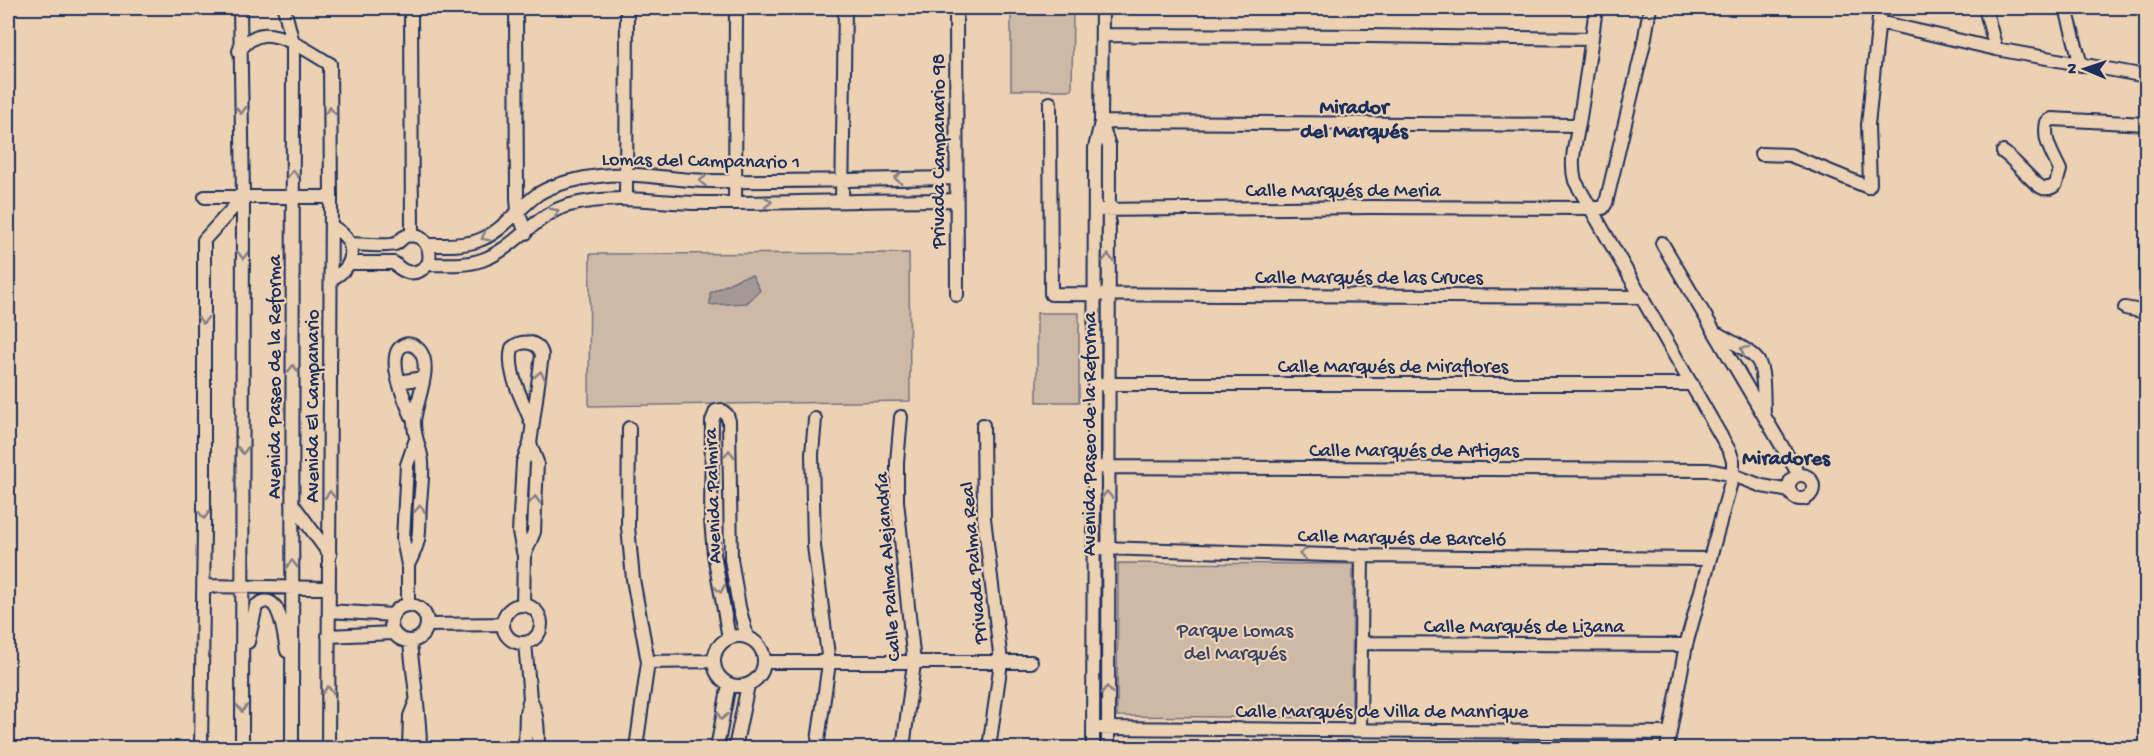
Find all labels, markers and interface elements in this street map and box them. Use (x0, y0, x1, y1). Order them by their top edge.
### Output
north arrow (2055, 39, 2115, 99)
street label: Privada Campanario 98 (929, 53, 952, 250)
text: N (2064, 62, 2083, 74)
district label: Mirador del Marqués (1300, 97, 1409, 146)
one-way arrow (235, 105, 247, 114)
one-way arrow (324, 107, 336, 116)
street label: Lomas del Campanario 1 (601, 149, 800, 176)
one-way arrow (287, 170, 299, 179)
one-way arrow (894, 172, 903, 185)
one-way arrow (699, 175, 708, 187)
street label: Calle Marqués de Meria (1245, 181, 1441, 204)
one-way arrow (764, 196, 773, 208)
one-way arrow (548, 208, 559, 219)
one-way arrow (481, 230, 491, 241)
one-way arrow (237, 251, 249, 260)
street label: Avenida Paseo de la Reforma (265, 254, 288, 499)
one-way arrow (1102, 254, 1114, 263)
street label: Calle Marqués de las Cruces (1255, 268, 1484, 291)
street label: Avenida El Campanario (303, 309, 326, 503)
street label: Avenida Paseo de la Reforma (1080, 311, 1103, 556)
one-way arrow (197, 315, 209, 324)
one-way arrow (1739, 347, 1750, 358)
street label: Calle Marqués de Miraflores (1278, 357, 1509, 380)
one-way arrow (287, 365, 299, 374)
one-way arrow (533, 371, 545, 380)
street label: Avenida Palmira (701, 427, 728, 564)
street label: Calle Marqués de Artigas (1309, 441, 1519, 464)
one-way arrow (237, 446, 249, 455)
district label: Miradores (1742, 448, 1831, 473)
one-way arrow (723, 450, 735, 459)
street label: Calle Palma Alejandría (871, 471, 908, 662)
street label: Privada Palma Real (957, 481, 994, 646)
one-way arrow (324, 491, 336, 500)
one-way arrow (1101, 491, 1113, 500)
one-way arrow (529, 496, 542, 505)
one-way arrow (413, 504, 426, 513)
one-way arrow (198, 510, 210, 519)
street label: Calle Marqués de Barceló (1297, 526, 1506, 553)
one-way arrow (1299, 548, 1308, 560)
one-way arrow (286, 560, 298, 569)
one-way arrow (713, 584, 726, 594)
street label: Calle Marqués de Lizana (1424, 617, 1625, 640)
park label: Parque Lomas del Marqués (1176, 621, 1294, 667)
one-way arrow (322, 686, 334, 695)
one-way arrow (1101, 686, 1114, 695)
street label: Calle Marqués de Villa de Manrique (1236, 702, 1529, 725)
one-way arrow (236, 704, 248, 713)
one-way arrow (716, 711, 729, 721)

